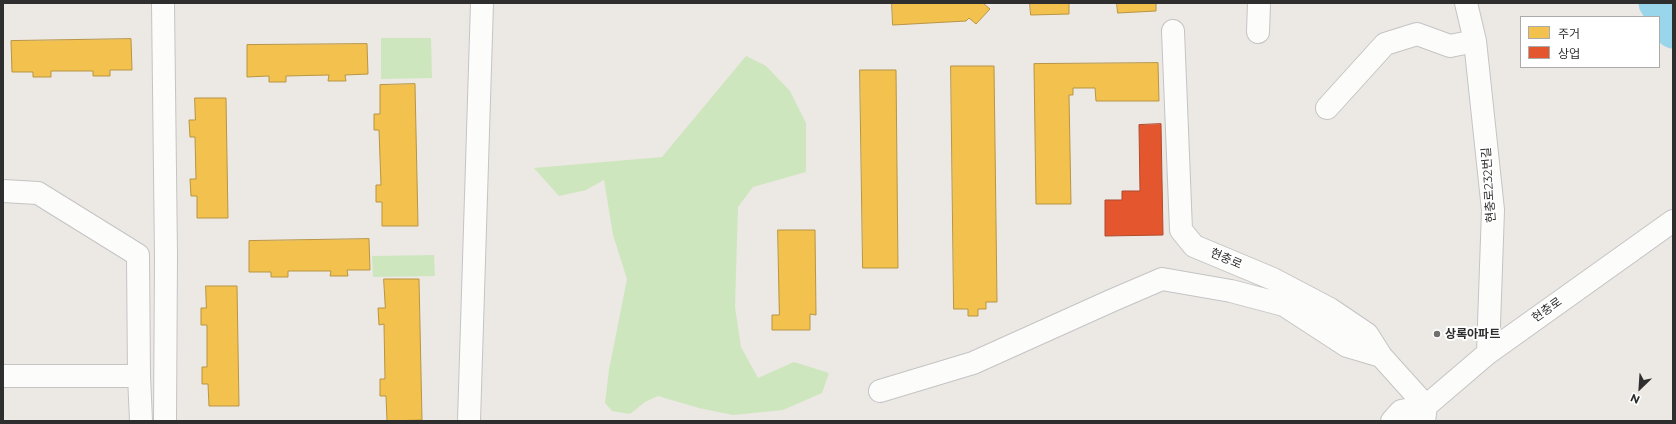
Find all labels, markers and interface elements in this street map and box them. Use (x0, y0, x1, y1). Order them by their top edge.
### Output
legend (1520, 16, 1660, 68)
text: 주거 (1558, 26, 1580, 41)
text: 상업 (1558, 46, 1580, 61)
street label: 현충로232번길 (1479, 147, 1499, 223)
street label: 현충로 (1208, 246, 1244, 272)
street label: 현충로 (1529, 295, 1565, 325)
place label: 상록아파트 (1445, 327, 1500, 341)
marker: 상록아파트 (1432, 329, 1442, 339)
north arrow (1620, 368, 1660, 408)
text: N (1628, 391, 1642, 407)

